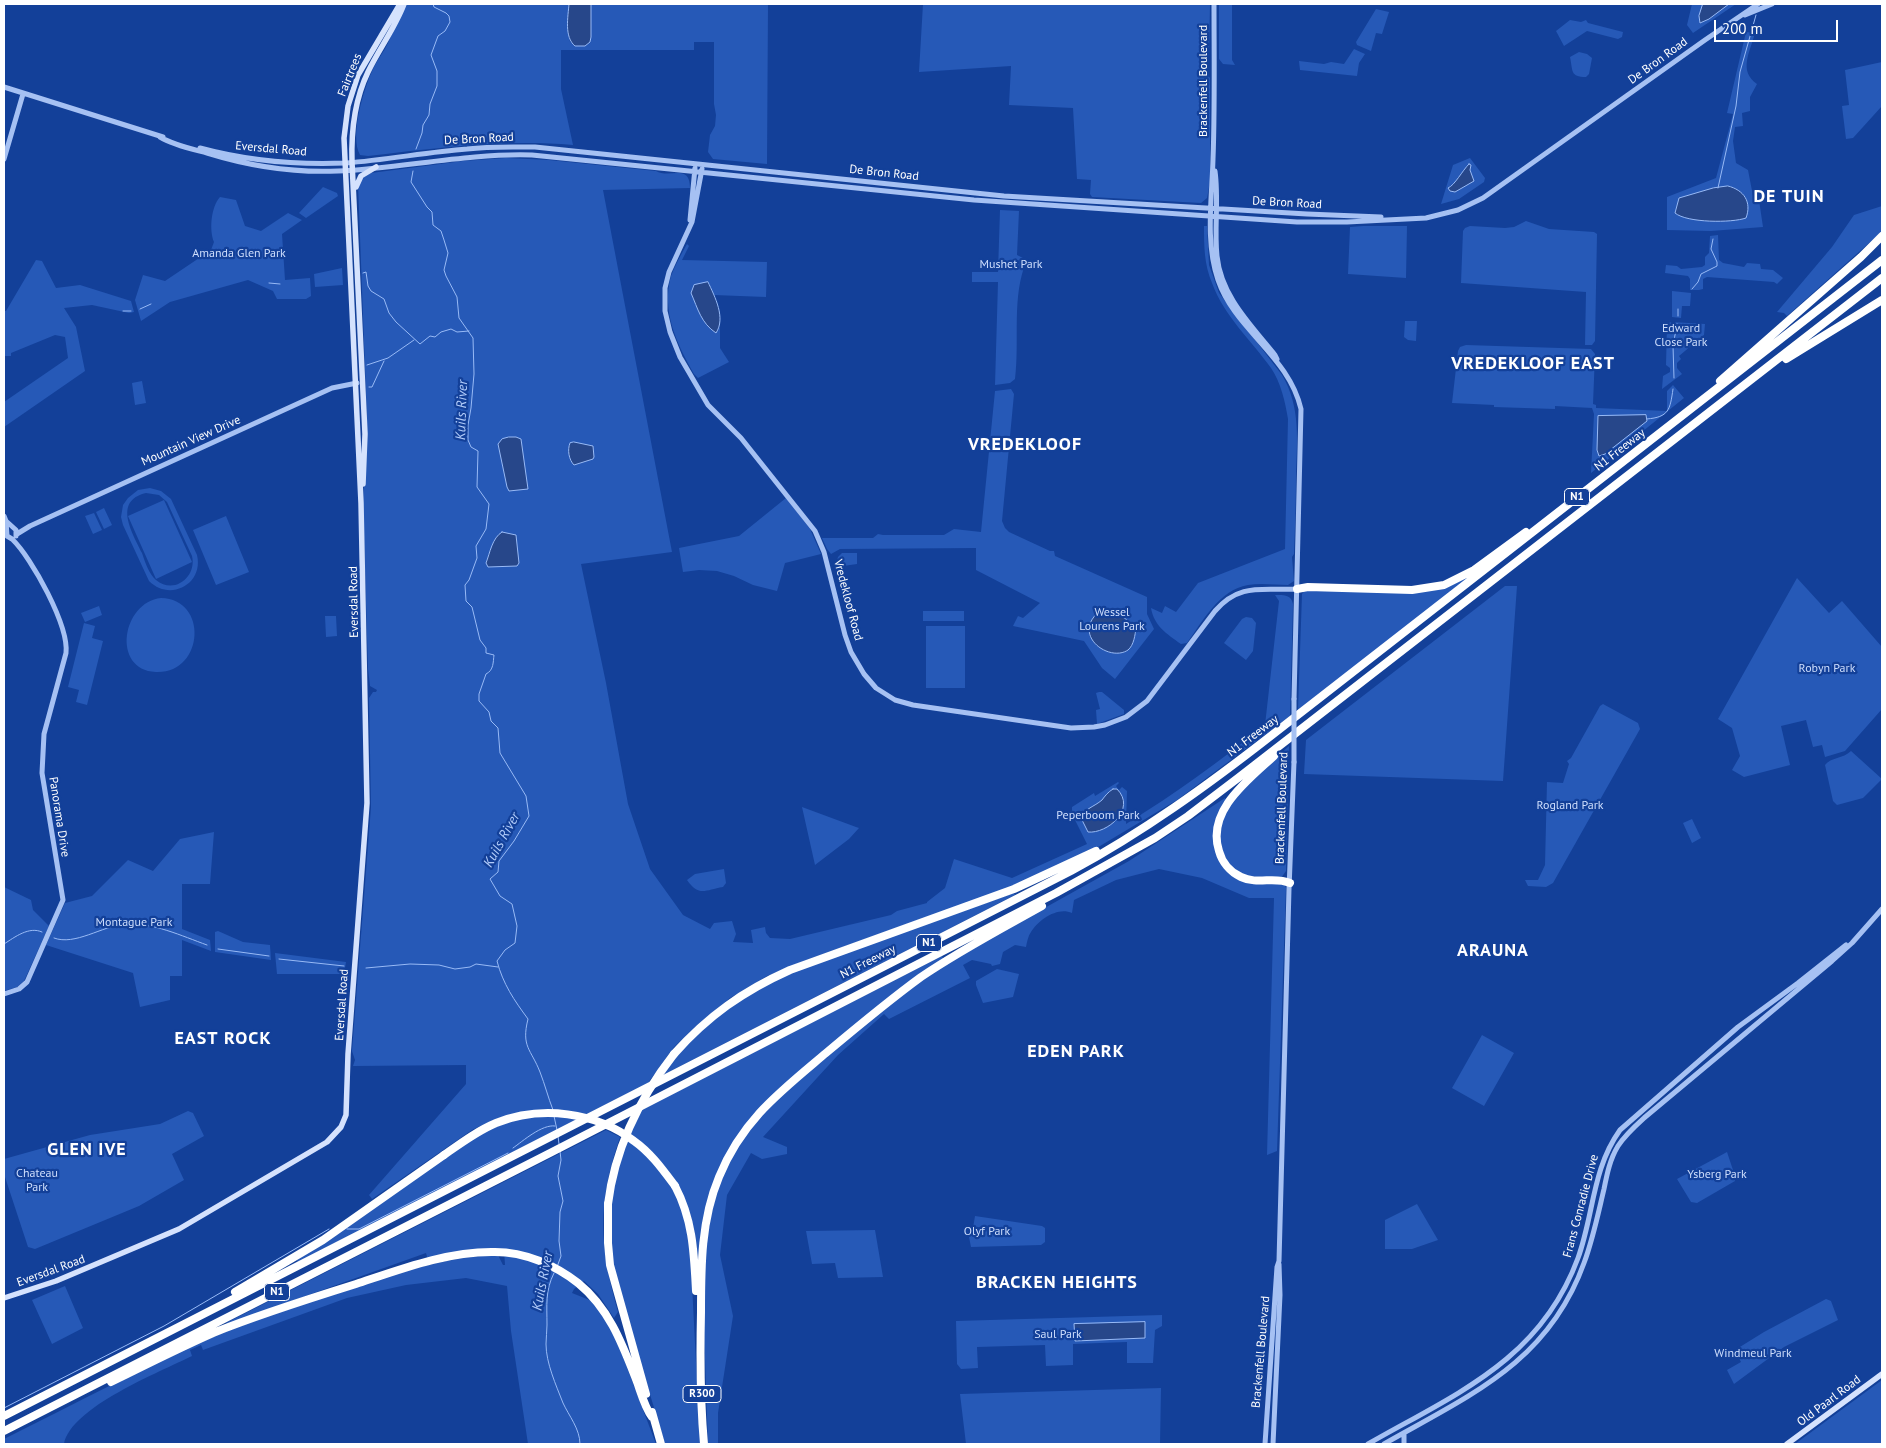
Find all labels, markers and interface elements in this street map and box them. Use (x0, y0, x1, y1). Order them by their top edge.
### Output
scale bar (1716, 10, 1840, 42)
text: 200 m (1722, 19, 1763, 38)
street label: Brackenfell Boulevard (1197, 25, 1211, 137)
street label: De Bron Road (1626, 35, 1690, 87)
street label: Fairtrees (335, 51, 365, 99)
street label: De Bron Road (444, 130, 514, 148)
street label: Eversdal Road (235, 139, 307, 159)
street label: De Bron Road (849, 162, 919, 184)
district label: DE TUIN (1753, 186, 1825, 208)
street label: De Bron Road (1252, 194, 1322, 212)
park label: Amanda Glen Park (192, 247, 286, 261)
park label: Mushet Park (979, 258, 1043, 272)
park label: Edward Close Park (1654, 322, 1708, 350)
district label: VREDEKLOOF EAST (1449, 353, 1617, 375)
water label: Kuils River (453, 380, 471, 440)
street label: Mountain View Drive (139, 413, 243, 469)
street label: N1 Freeway (1592, 426, 1648, 474)
district label: VREDEKLOOF (967, 434, 1083, 456)
road number: N1 (1564, 488, 1590, 506)
street label: Vredekloof Road (830, 558, 866, 642)
street label: Eversdal Road (346, 566, 362, 638)
park label: Wessel Lourens Park (1079, 606, 1145, 634)
park label: Robyn Park (1799, 662, 1855, 676)
street label: N1 Freeway (1225, 712, 1281, 760)
street label: Brackenfell Boulevard (1273, 752, 1291, 864)
street label: Panorama Drive (46, 776, 72, 858)
park label: Rogland Park (1536, 799, 1604, 813)
park label: Peperboom Park (1056, 809, 1140, 823)
water label: Kuils River (480, 810, 524, 870)
park label: Montague Park (96, 916, 172, 930)
road number: N1 (916, 934, 942, 951)
district label: ARAUNA (1456, 940, 1530, 962)
street label: N1 Freeway (838, 942, 898, 982)
street label: Eversdal Road (332, 969, 352, 1041)
district label: EAST ROCK (173, 1028, 273, 1050)
district label: EDEN PARK (1026, 1041, 1126, 1063)
district label: GLEN IVE (46, 1139, 128, 1161)
street label: Frans Conradie Drive (1560, 1153, 1602, 1259)
park label: Chateau Park (16, 1167, 58, 1195)
park label: Ysberg Park (1687, 1168, 1747, 1182)
park label: Olyf Park (964, 1225, 1010, 1239)
water label: Kuils River (529, 1250, 557, 1312)
street label: Eversdal Road (15, 1252, 87, 1290)
district label: BRACKEN HEIGHTS (974, 1272, 1140, 1294)
road number: N1 (264, 1284, 290, 1300)
street label: Brackenfell Boulevard (1249, 1295, 1273, 1409)
park label: Saul Park (1034, 1328, 1082, 1342)
park label: Windmeul Park (1714, 1347, 1792, 1361)
street label: Old Paarl Road (1794, 1372, 1864, 1430)
road number: R300 (683, 1386, 721, 1402)

